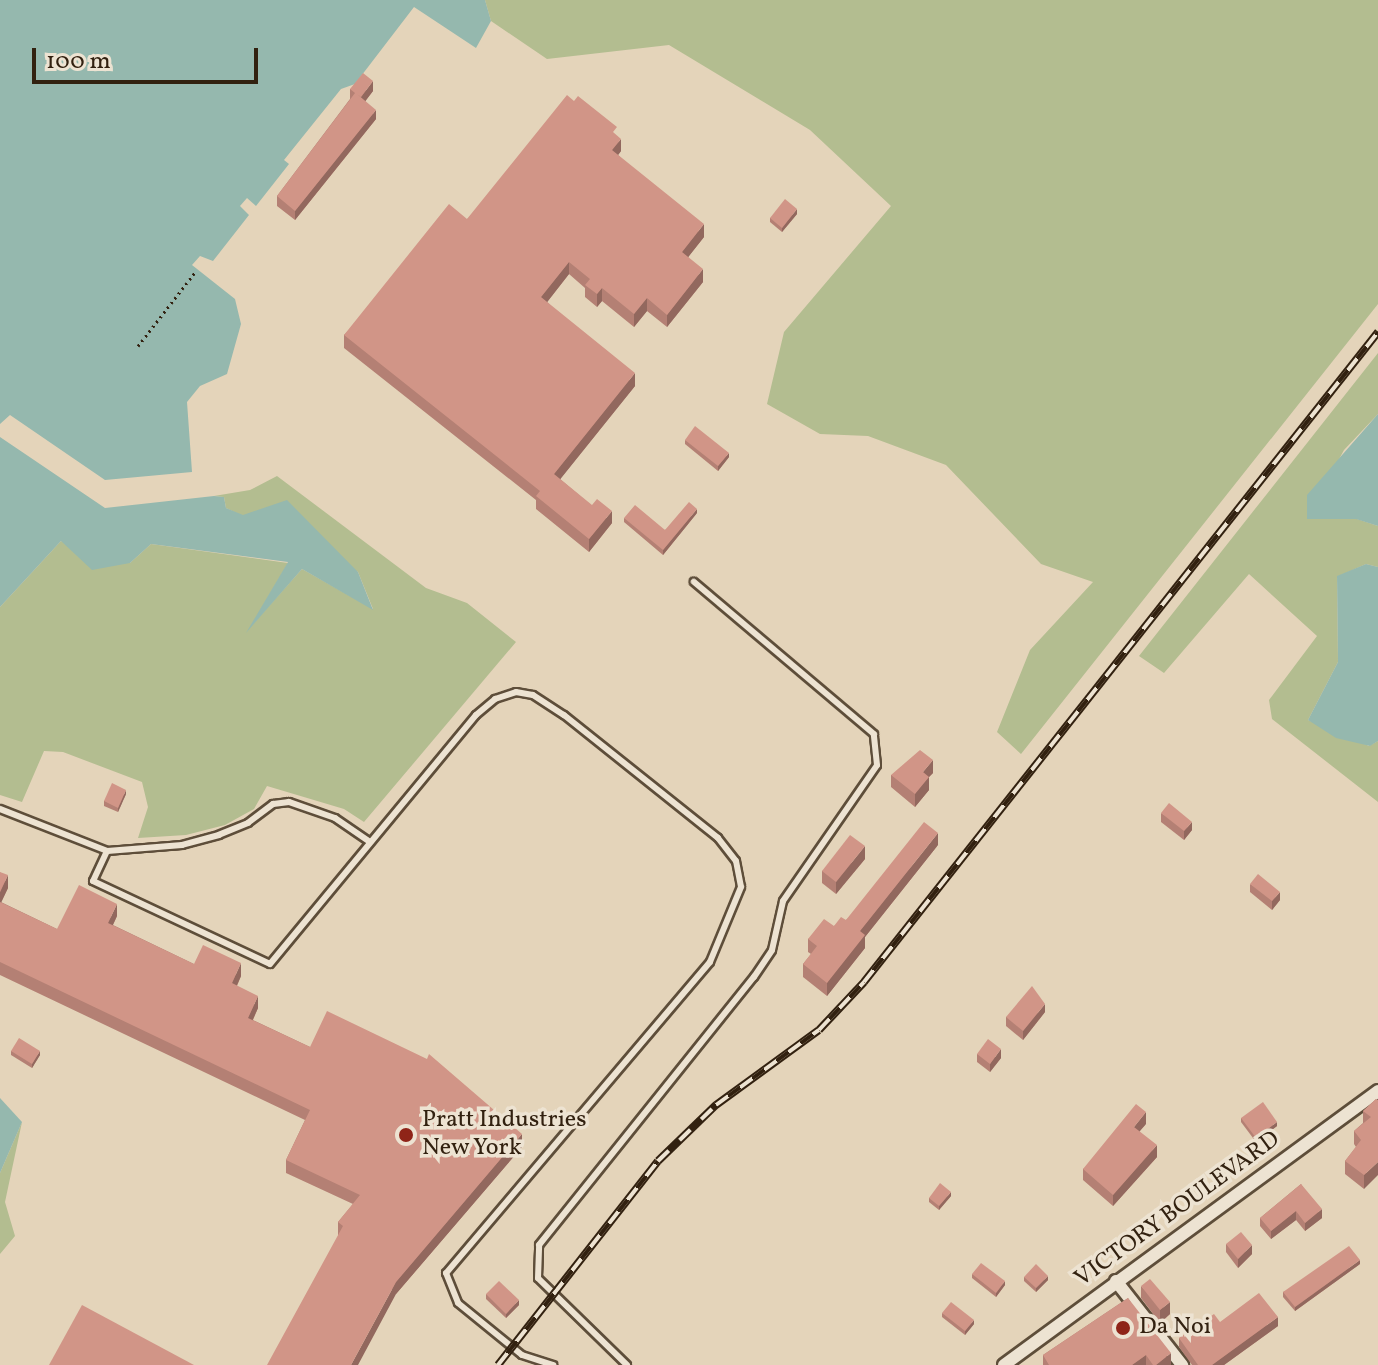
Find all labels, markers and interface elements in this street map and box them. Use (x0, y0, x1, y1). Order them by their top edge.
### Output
scale bar (36, 32, 262, 82)
text: 100 m (46, 45, 111, 79)
place label: Pratt Industries New York (422, 1107, 587, 1163)
marker: Pratt Industries New York (397, 1126, 415, 1144)
street label: VICTORY BOULEVARD (1070, 1126, 1286, 1294)
place label: Da Noi (1139, 1314, 1211, 1342)
marker: Da Noi (1114, 1319, 1132, 1337)

